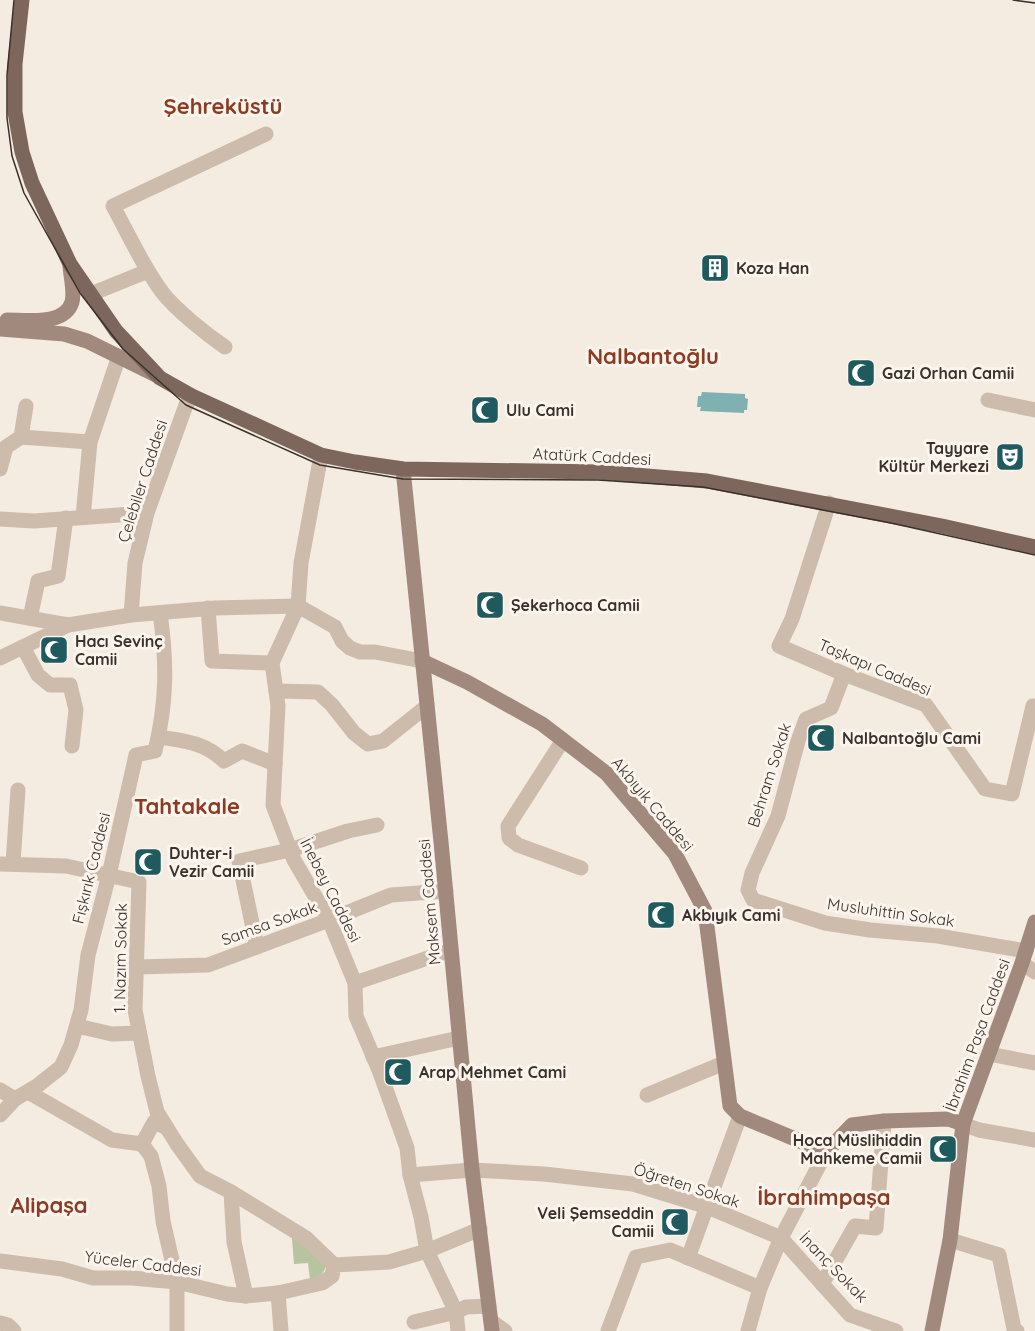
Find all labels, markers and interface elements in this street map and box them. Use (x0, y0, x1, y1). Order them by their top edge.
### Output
district label: Şehreküstü (164, 92, 282, 120)
building icon: Koza Han (699, 252, 731, 284)
place label: Koza Han (736, 258, 809, 278)
district label: Nalbantoğlu (587, 342, 719, 370)
mosque icon: Gazi Orhan Camii (845, 357, 877, 389)
place label: Gazi Orhan Camii (882, 363, 1014, 383)
mosque icon: Ulu Cami (469, 394, 501, 426)
place label: Ulu Cami (506, 400, 574, 420)
street label: Çelebiler Caddesi (113, 417, 171, 545)
place label: Tayyare Kültür Merkezi (878, 438, 989, 476)
theatre icon: Tayyare Kültür Merkezi (994, 441, 1026, 473)
street label: Atatürk Caddesi (532, 443, 652, 469)
mosque icon: Şekerhoca Camii (474, 589, 506, 621)
place label: Şekerhoca Camii (511, 595, 640, 615)
place label: Hacı Sevinç Camii (75, 631, 163, 669)
mosque icon: Hacı Sevinç Camii (38, 634, 70, 666)
street label: Taşkapı Caddesi (816, 634, 934, 700)
street label: Behram Sokak (743, 720, 795, 830)
mosque icon: Nalbantoğlu Cami (805, 722, 837, 754)
place label: Nalbantoğlu Cami (842, 728, 981, 748)
street label: Akbıyık Caddesi (608, 753, 698, 855)
district label: Tahtakale (134, 792, 240, 820)
street label: Fışkırık Caddesi (68, 810, 114, 926)
street label: İnebey Caddesi (296, 835, 366, 945)
street label: Maksem Caddesi (414, 838, 444, 966)
place label: Duhter-i Vezir Camii (169, 843, 254, 881)
mosque icon: Duhter-i Vezir Camii (132, 846, 164, 878)
street label: Musluhittin Sokak (826, 893, 956, 931)
street label: Samsa Sokak (218, 896, 320, 950)
mosque icon: Akbıyık Cami (645, 899, 677, 931)
street label: 1. Nazım Sokak (109, 903, 131, 1013)
place label: Akbıyık Cami (682, 905, 780, 925)
street label: İbrahim Paşa Caddesi (940, 956, 1014, 1114)
mosque icon: Arap Mehmet Cami (382, 1056, 414, 1088)
place label: Arap Mehmet Cami (419, 1062, 566, 1082)
place label: Hoca Müslihiddin Mahkeme Camii (793, 1130, 922, 1168)
mosque icon: Hoca Müslihiddin Mahkeme Camii (927, 1133, 959, 1165)
street label: Öğreten Sokak (631, 1158, 743, 1212)
district label: İbrahimpaşa (757, 1183, 891, 1211)
district label: Alipaşa (10, 1191, 88, 1219)
place label: Veli Şemseddin Camii (537, 1203, 654, 1241)
mosque icon: Veli Şemseddin Camii (659, 1206, 691, 1238)
street label: İnanç Sokak (795, 1228, 873, 1306)
street label: Yüceler Caddesi (83, 1246, 203, 1280)

